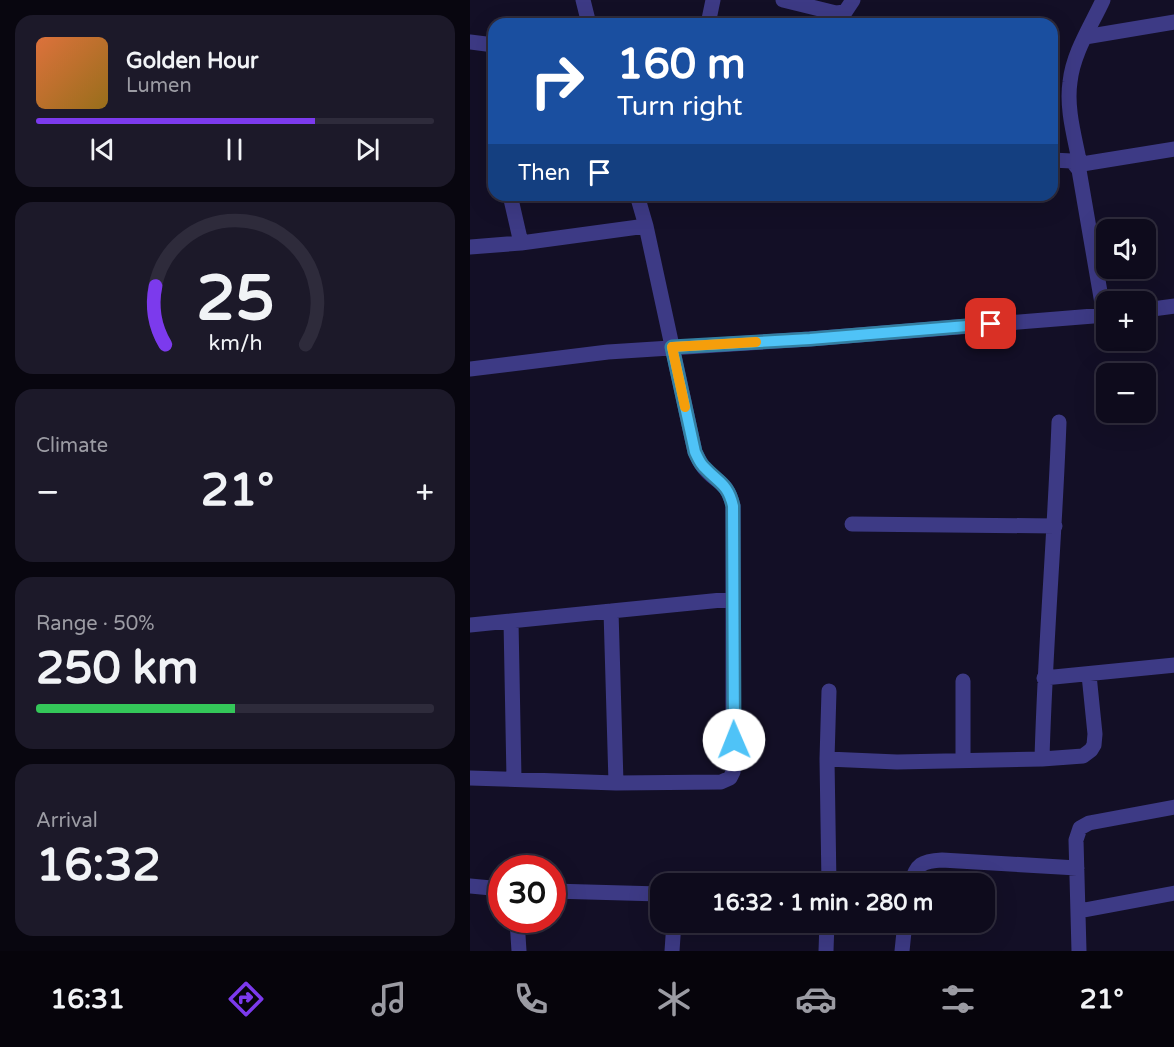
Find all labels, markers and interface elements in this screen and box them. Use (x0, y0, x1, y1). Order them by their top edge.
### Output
text: 160 m (617, 39, 746, 90)
icon: right (518, 42, 596, 120)
text: Golden Hour (126, 48, 258, 74)
text: Lumen (126, 74, 192, 98)
text: Turn right (617, 90, 743, 123)
icon: previous (86, 133, 119, 166)
icon: pause (218, 133, 251, 166)
icon: next (351, 133, 384, 166)
icon: arrive (583, 156, 616, 189)
text: Then (518, 160, 571, 186)
map controls (1096, 219, 1156, 423)
button: sound (1096, 219, 1156, 279)
text: 25 (196, 262, 274, 337)
button: + (1096, 291, 1156, 351)
pin (965, 298, 1016, 349)
icon: arrive (974, 307, 1007, 340)
text: km/h (208, 331, 262, 357)
button: − (1096, 363, 1156, 423)
text: Climate (36, 434, 108, 458)
text: 21° (201, 464, 274, 518)
text: − (36, 473, 60, 512)
text: + (415, 473, 434, 512)
text: Range · 50% (36, 612, 155, 636)
text: 250 km (36, 642, 198, 696)
position arrow (702, 708, 766, 772)
text: Arrival (36, 809, 98, 833)
text: 16:32 (36, 839, 161, 893)
speed limit sign: 30 (488, 855, 566, 933)
text: 16:32 · 1 min · 280 m (712, 890, 933, 916)
icon: directions (225, 978, 267, 1020)
icon: music (368, 978, 410, 1020)
icon: phone (510, 978, 552, 1020)
icon: climate (653, 978, 695, 1020)
icon: car (795, 978, 837, 1020)
icon: filters (937, 978, 979, 1020)
text: 16:31 (50, 983, 125, 1016)
text: 21° (1080, 983, 1124, 1016)

